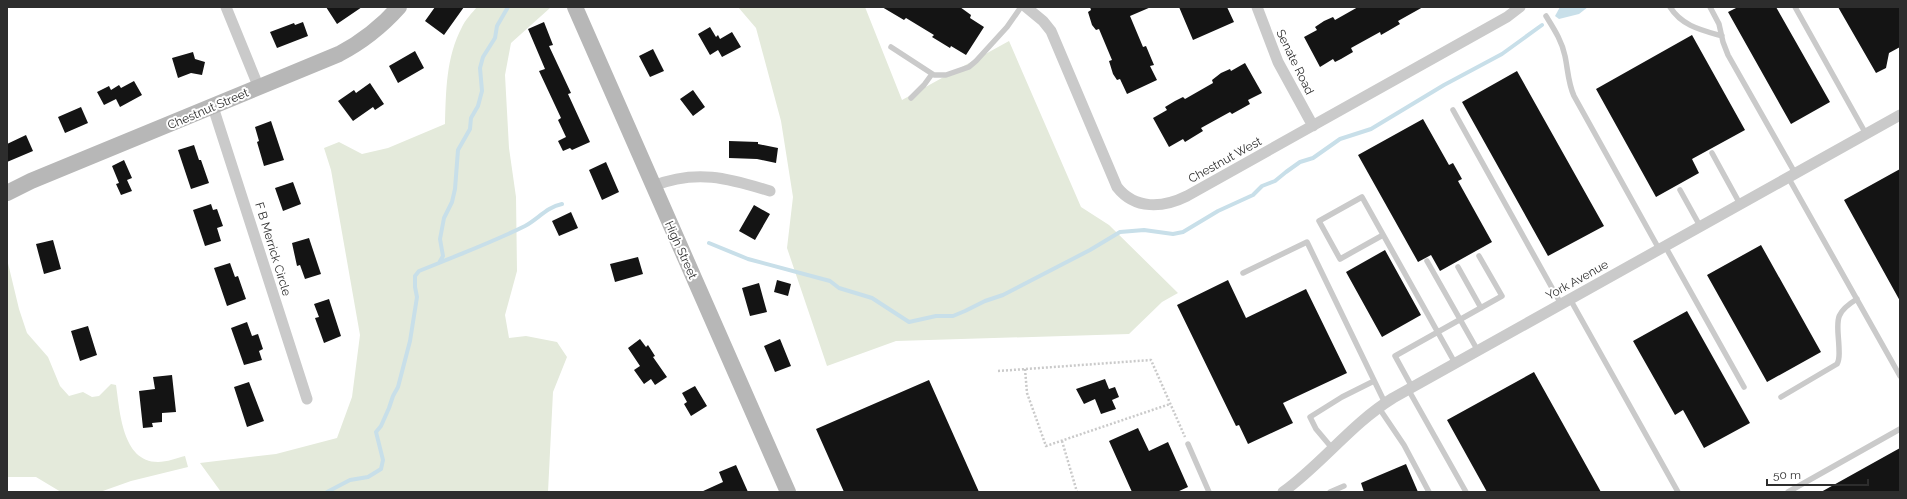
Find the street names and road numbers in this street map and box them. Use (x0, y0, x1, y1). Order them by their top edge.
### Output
street label: Senate Road (1273, 27, 1317, 97)
street label: Chestnut Street (165, 86, 251, 132)
street label: Chestnut West (1186, 134, 1264, 186)
street label: F B Merrick Circle (252, 200, 294, 298)
street label: High Street (662, 219, 700, 281)
street label: York Avenue (1543, 257, 1611, 303)

